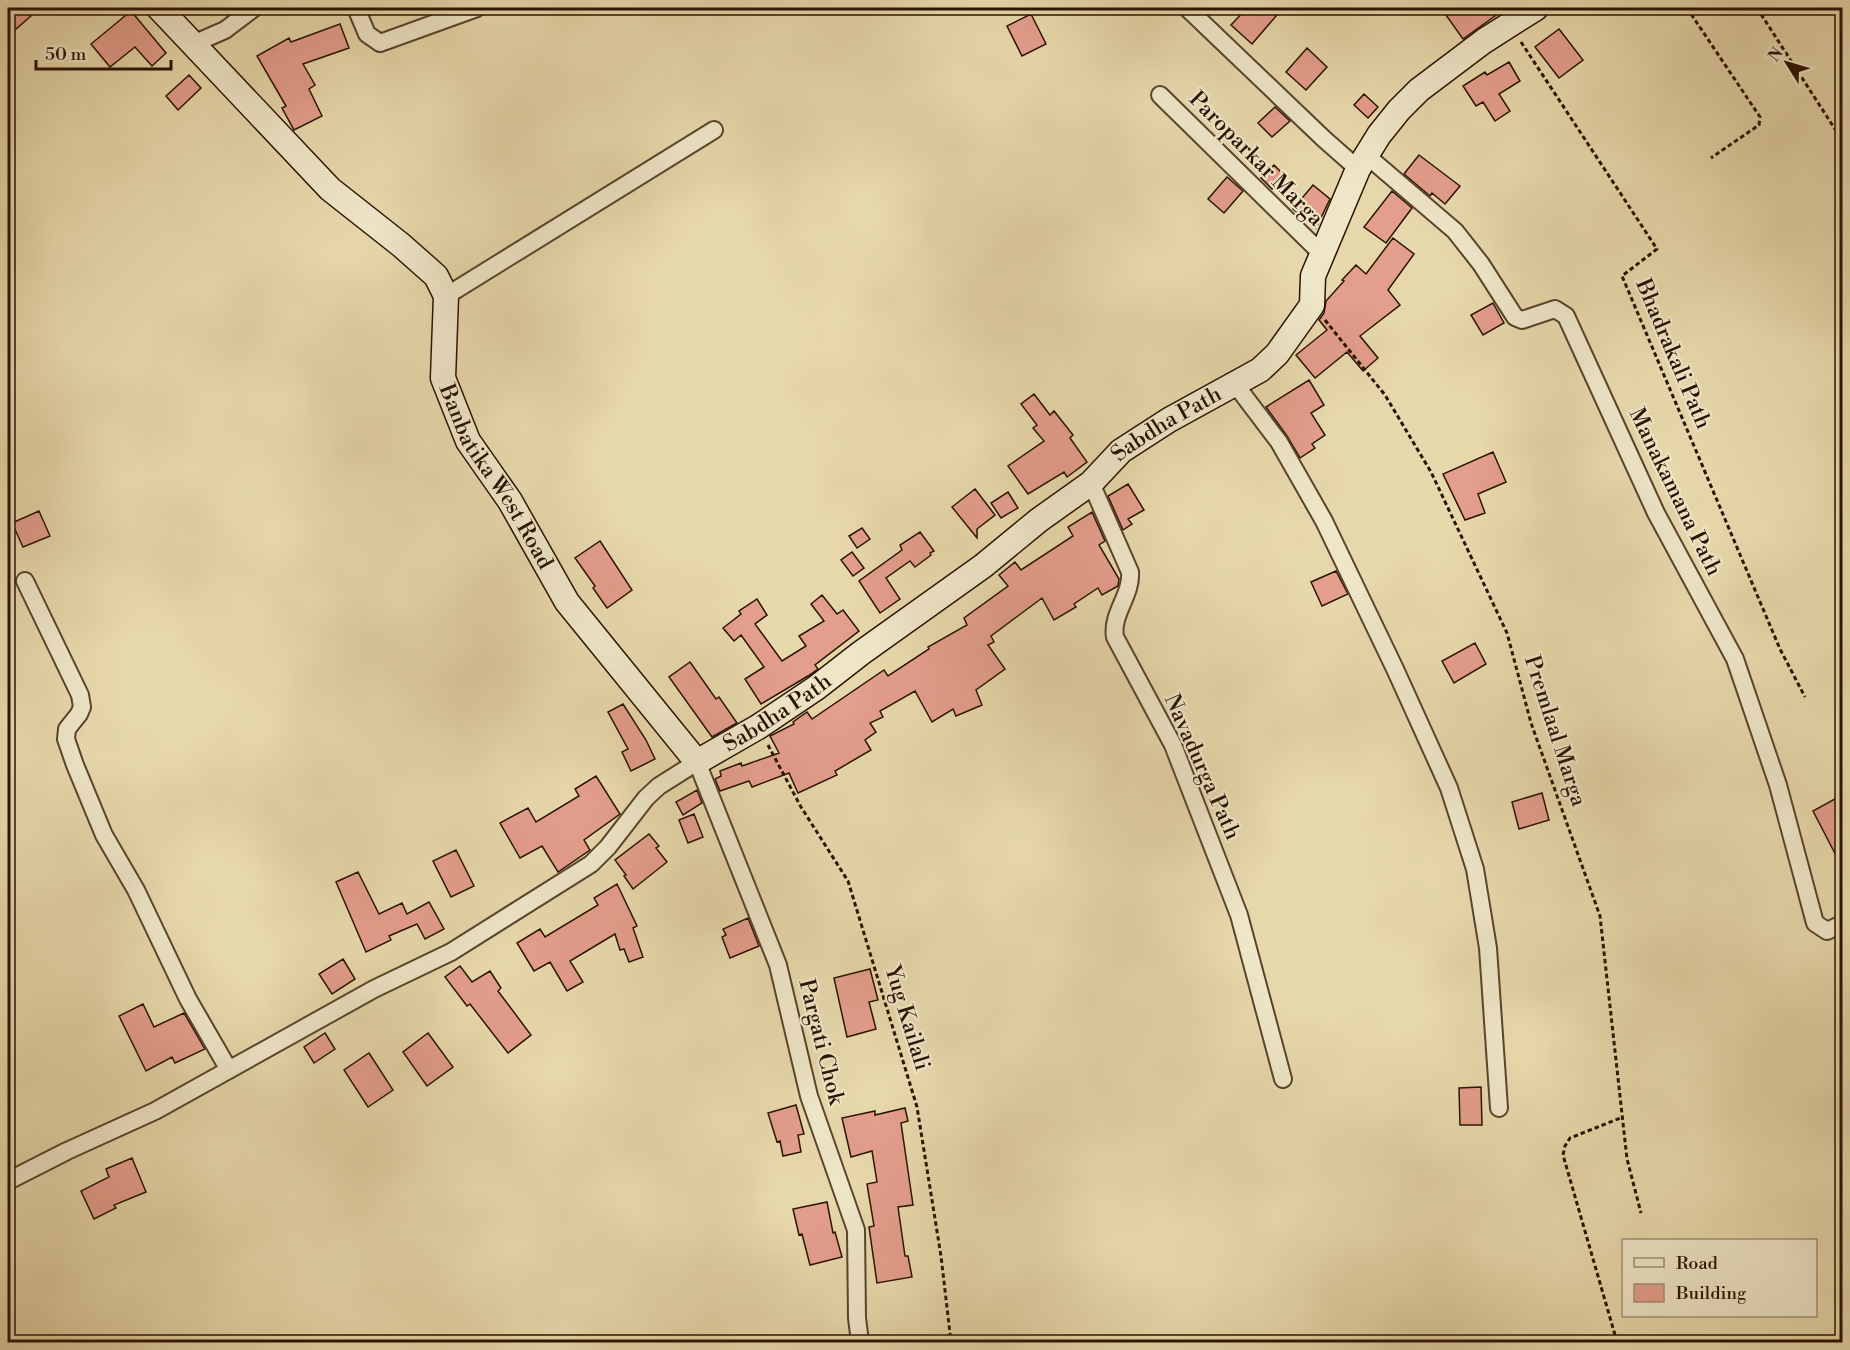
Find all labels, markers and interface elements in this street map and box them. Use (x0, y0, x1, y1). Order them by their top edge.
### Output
scale bar (36, 33, 171, 71)
north arrow (1757, 33, 1817, 93)
text: 50 m (45, 43, 87, 66)
text: N (1764, 43, 1788, 66)
street label: Paroparkar Marga (1183, 86, 1330, 233)
street label: Bhadrakali Path (1629, 274, 1717, 433)
street label: Banbatika West Road (433, 379, 559, 574)
street label: Sabdha Path (1105, 380, 1226, 467)
street label: Manakamana Path (1623, 404, 1727, 580)
street label: Premlaal Marga (1518, 652, 1592, 811)
street label: Sabdha Path (718, 668, 837, 758)
street label: Navadurga Path (1158, 690, 1246, 844)
street label: Yug Kailali (878, 961, 936, 1074)
street label: Pargati Chok (792, 976, 850, 1109)
legend (1622, 1239, 1817, 1317)
text: Road (1676, 1252, 1719, 1275)
text: Building (1675, 1282, 1747, 1305)

